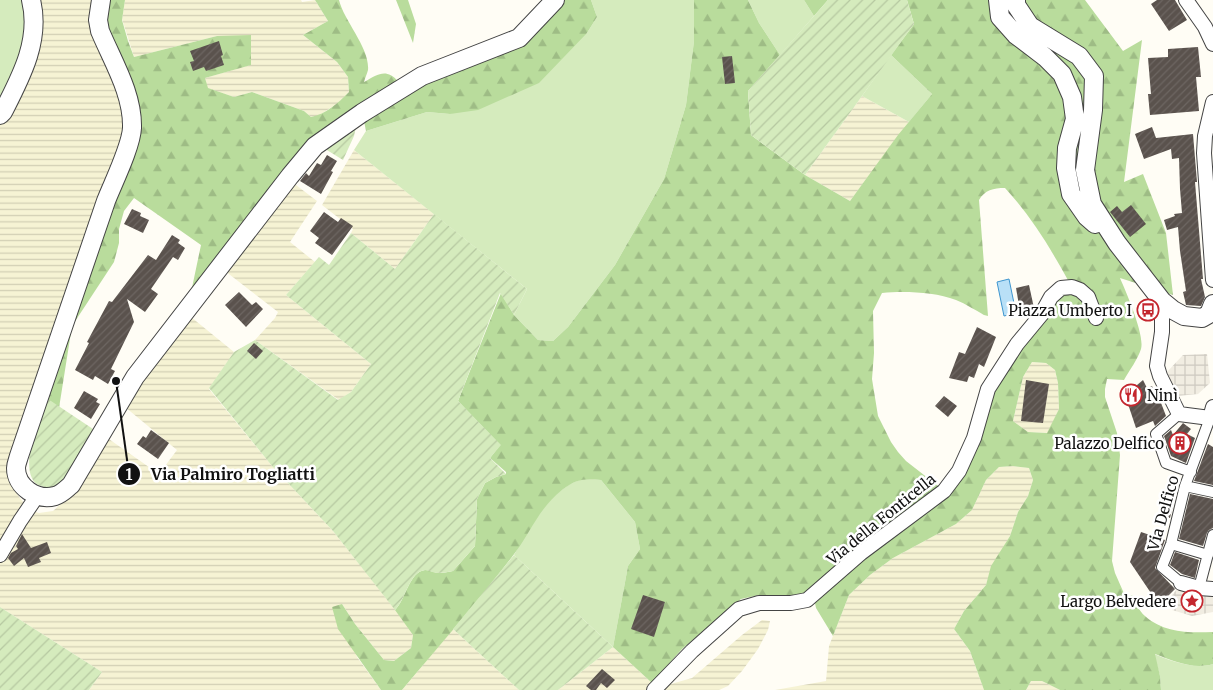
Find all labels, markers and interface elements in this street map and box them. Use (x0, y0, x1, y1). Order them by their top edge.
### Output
bus stop icon: Piazza Umberto I (1136, 298, 1160, 322)
place label: Piazza Umberto I (1008, 301, 1132, 320)
restaurant icon: Ninì (1119, 383, 1143, 407)
place label: Ninì (1147, 386, 1178, 405)
building icon: Palazzo Delfico (1168, 431, 1192, 455)
place label: Palazzo Delfico (1054, 434, 1164, 453)
callout: Via Palmiro Togliatti (116, 459, 325, 490)
text: Via Palmiro Togliatti (150, 464, 315, 484)
text: 1 (126, 465, 133, 484)
street label: Via della Fonticella (822, 469, 939, 569)
street label: Via Delfico (1143, 473, 1183, 554)
place icon: Largo Belvedere (1180, 589, 1204, 613)
place label: Largo Belvedere (1060, 592, 1176, 611)

